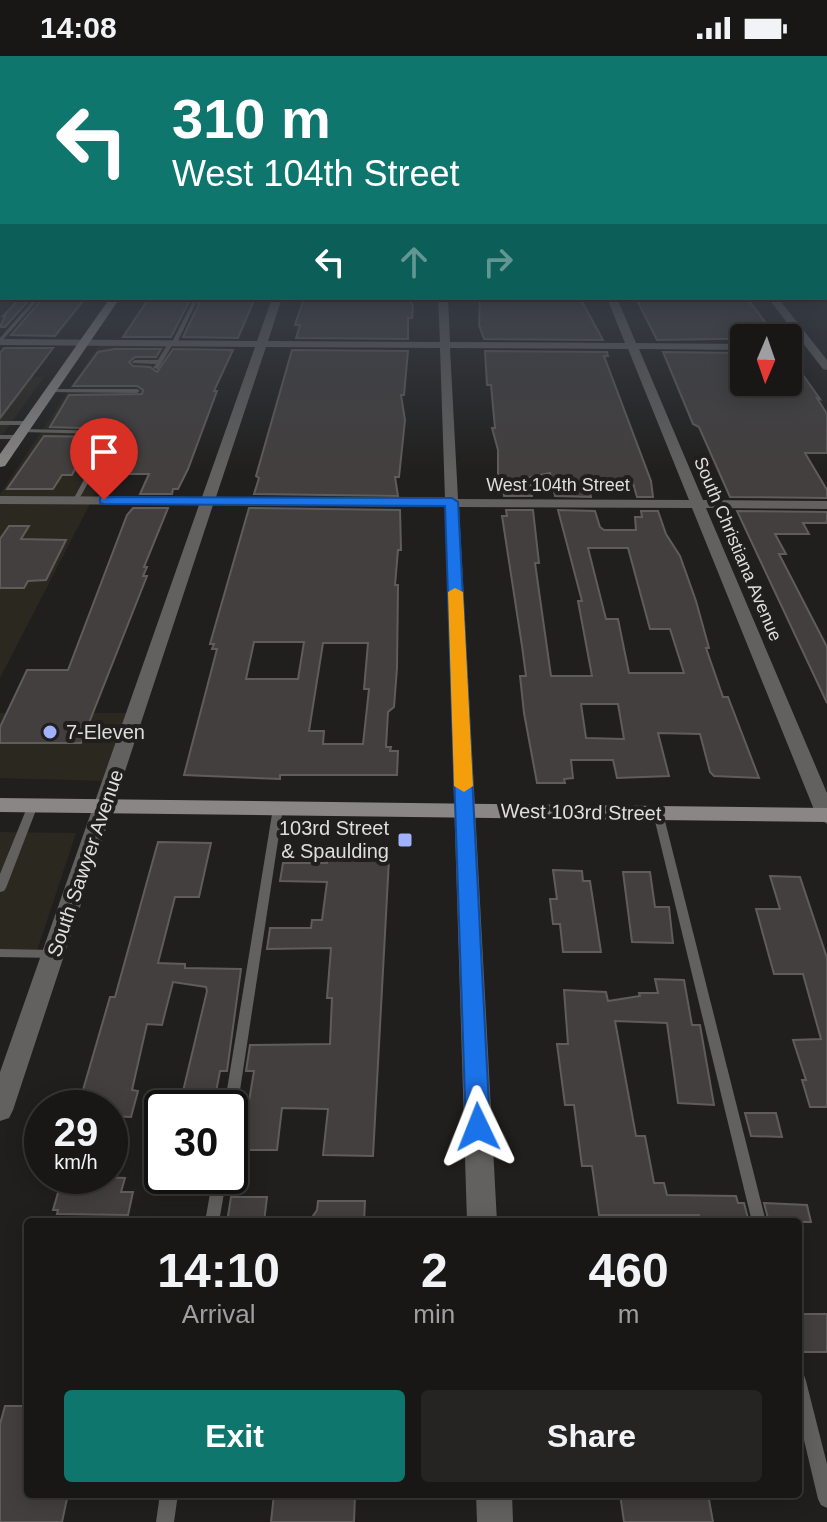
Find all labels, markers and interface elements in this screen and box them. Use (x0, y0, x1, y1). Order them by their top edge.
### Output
text: 14:08 (40, 11, 117, 44)
text: 310 m (172, 87, 331, 150)
icon: left (40, 88, 144, 192)
text: West 104th Street (172, 153, 460, 194)
icon: left (308, 240, 352, 284)
icon: ahead (392, 240, 436, 284)
icon: right (476, 240, 520, 284)
north arrow (730, 324, 802, 396)
map controls (730, 324, 802, 396)
pin (70, 418, 138, 500)
icon: arrive (82, 430, 126, 474)
street label: South Christiana Avenue (690, 454, 786, 644)
street label: West 104th Street (486, 475, 630, 495)
place label: 7-Eleven (66, 721, 145, 743)
marker: 7-Eleven (41, 723, 59, 741)
street label: South Sawyer Avenue (43, 767, 127, 959)
street label: West 103rd Street (500, 800, 662, 824)
place label: 103rd Street & Spaulding (279, 817, 389, 862)
marker: 103rd Street & Spaulding (396, 831, 414, 849)
position arrow (436, 1085, 520, 1169)
speed limit sign: 30 (144, 1090, 248, 1194)
text: 29 (54, 1110, 98, 1154)
text: km/h (54, 1151, 98, 1173)
text: 14:10 (157, 1244, 280, 1297)
text: 2 (421, 1244, 448, 1297)
text: 460 (589, 1244, 669, 1297)
text: Arrival (182, 1299, 256, 1329)
text: min (413, 1299, 455, 1329)
text: m (618, 1299, 639, 1329)
button: Exit (64, 1390, 405, 1482)
button: Share (421, 1390, 762, 1482)

